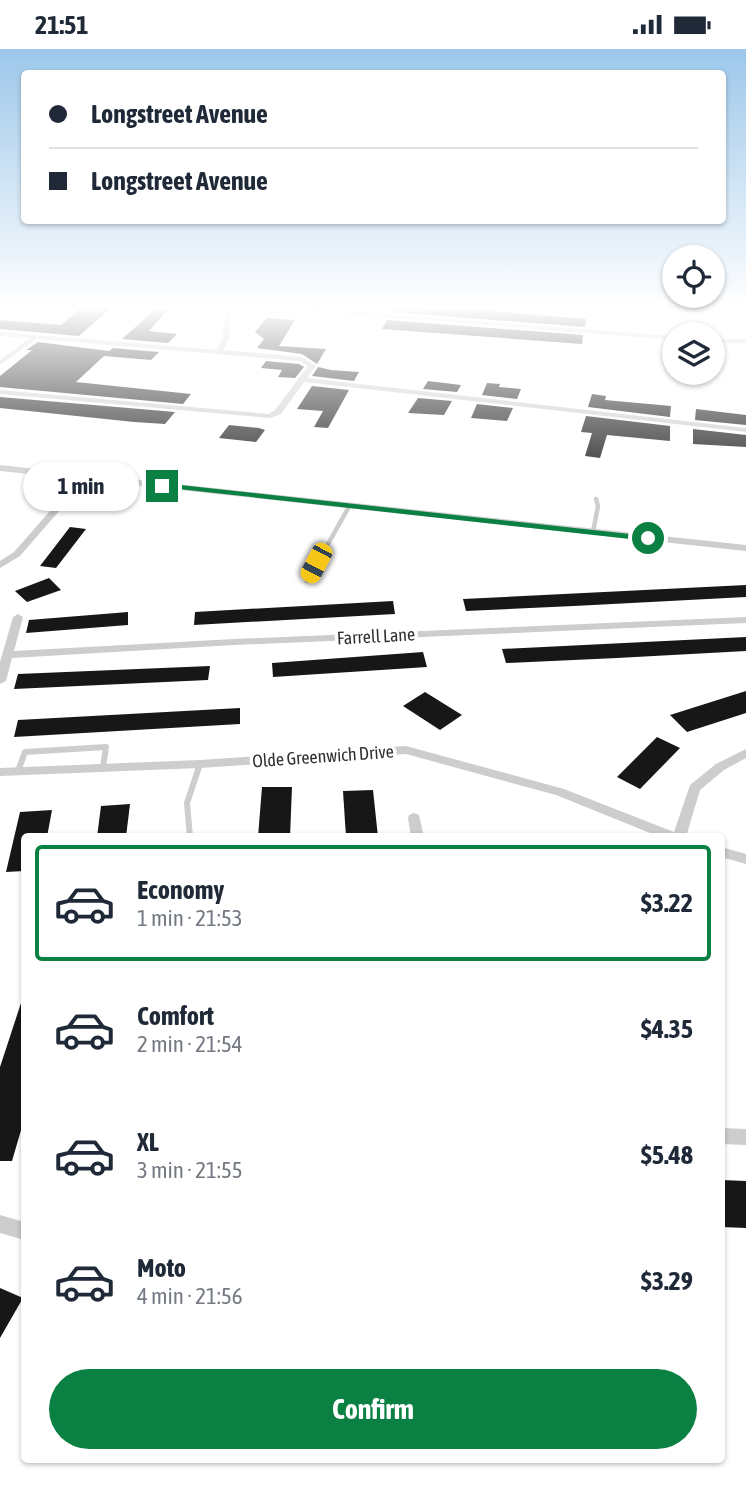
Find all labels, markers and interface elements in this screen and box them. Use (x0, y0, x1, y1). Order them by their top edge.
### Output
text: 21:51 (35, 10, 89, 40)
text: Longstreet Avenue (91, 99, 268, 129)
text: Longstreet Avenue (91, 166, 268, 196)
map controls (662, 245, 725, 385)
button: locate (662, 245, 725, 308)
button: layers (662, 322, 725, 385)
callout: 1 min (22, 461, 138, 511)
route end (146, 470, 178, 502)
text: 1 min (58, 473, 104, 499)
route start (632, 522, 664, 554)
car (297, 540, 336, 586)
street label: Farrell Lane (336, 623, 416, 649)
street label: Olde Greenwich Drive (252, 741, 394, 771)
icon: car (53, 872, 116, 935)
text: Economy (137, 875, 224, 905)
text: $3.22 (641, 888, 693, 918)
text: 1 min · 21:53 (137, 905, 243, 931)
icon: car (53, 998, 116, 1061)
text: Comfort (137, 1001, 214, 1031)
text: $4.35 (641, 1014, 693, 1044)
text: 2 min · 21:54 (137, 1031, 243, 1057)
icon: car (53, 1124, 116, 1187)
text: XL (137, 1127, 159, 1157)
text: $5.48 (641, 1140, 693, 1170)
text: 3 min · 21:55 (137, 1157, 243, 1183)
icon: car (53, 1250, 116, 1313)
text: Moto (137, 1253, 186, 1283)
text: $3.29 (641, 1266, 693, 1296)
text: 4 min · 21:56 (137, 1283, 243, 1309)
button: Confirm (49, 1369, 697, 1449)

